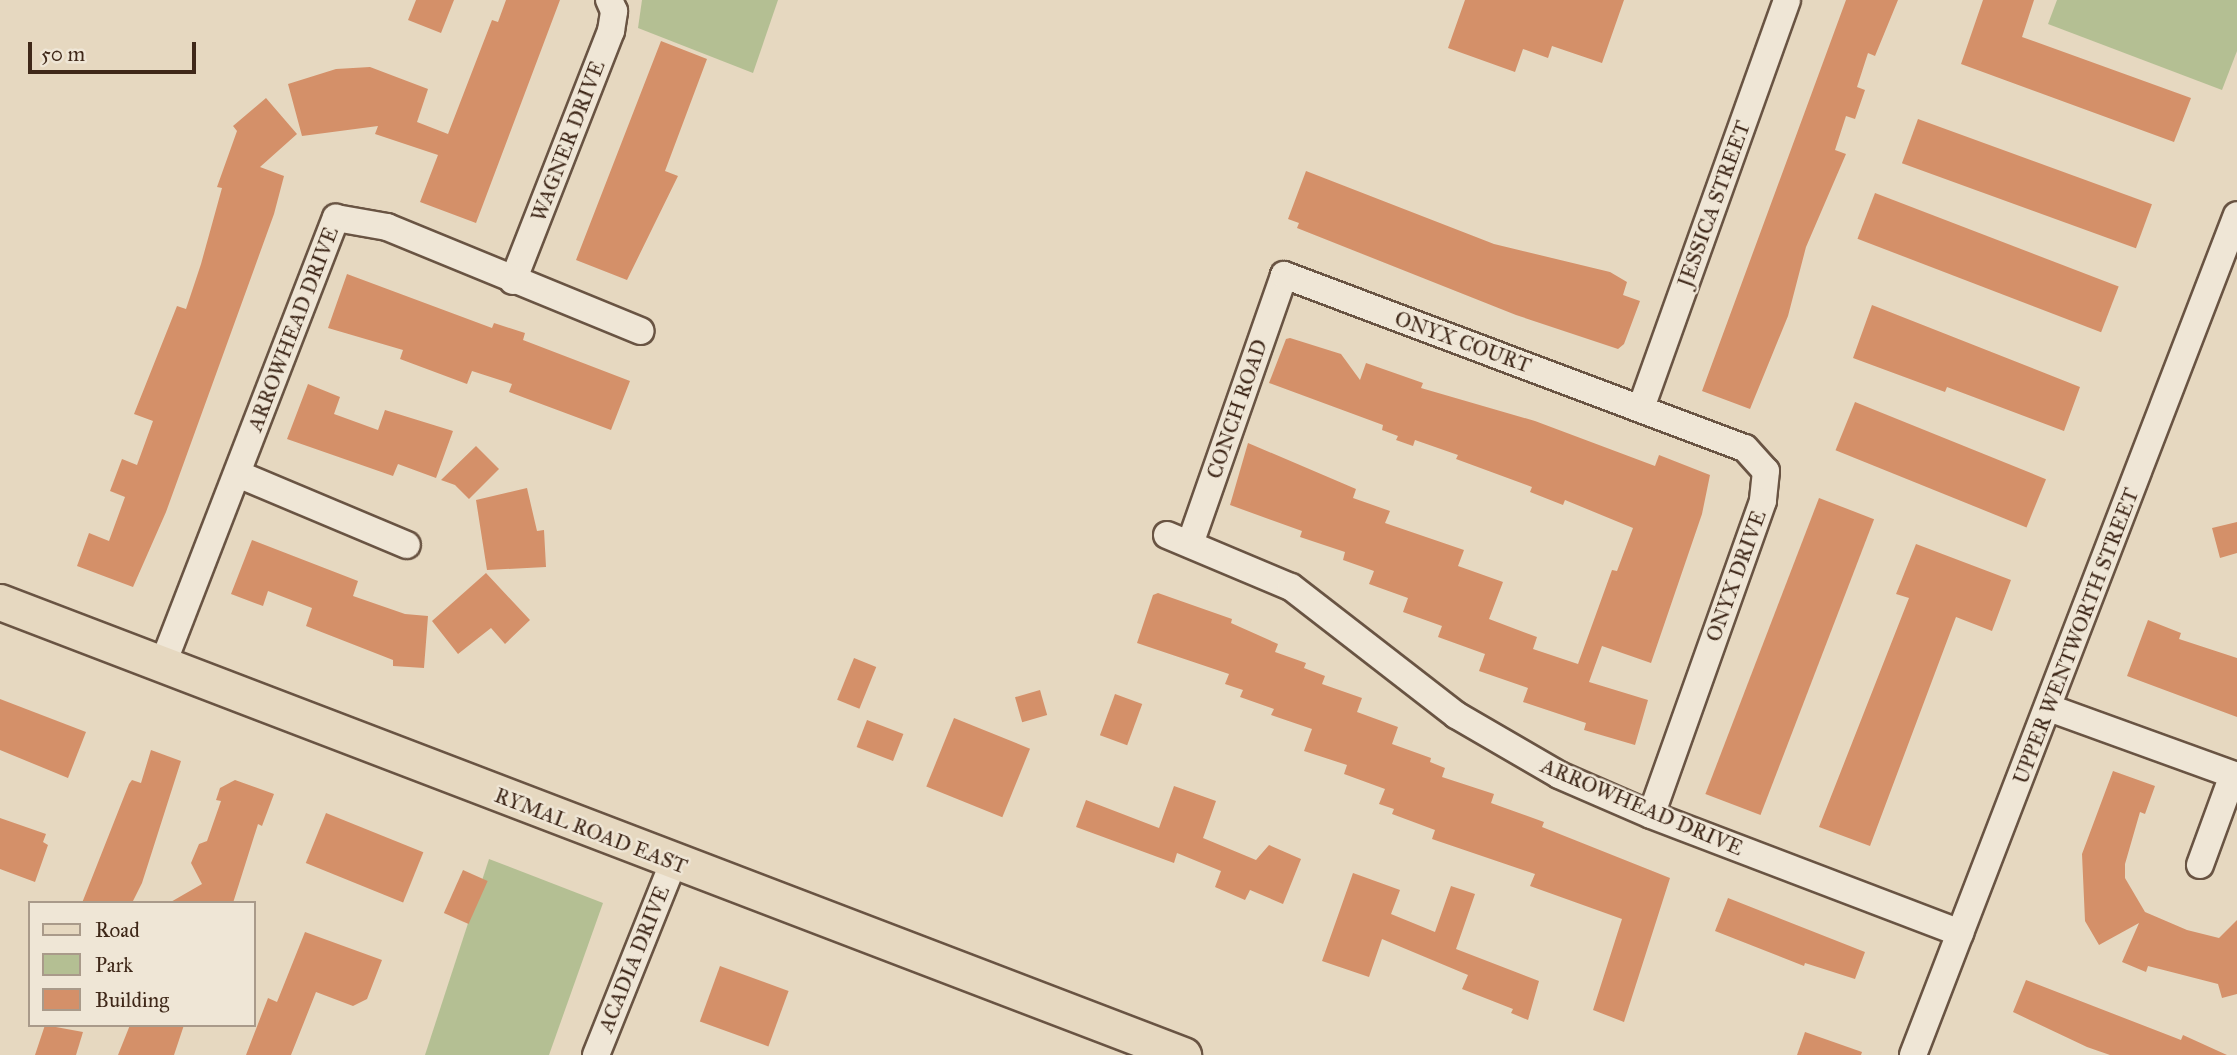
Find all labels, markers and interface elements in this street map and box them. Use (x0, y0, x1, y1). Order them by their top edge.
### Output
scale bar (32, 28, 200, 72)
text: 50 m (41, 41, 85, 67)
street label: WAGNER DRIVE (526, 57, 610, 225)
street label: JESSICA STREET (1672, 117, 1756, 291)
street label: ARROWHEAD DRIVE (242, 223, 344, 435)
street label: ONYX COURT (1391, 306, 1535, 378)
street label: CONCH ROAD (1201, 336, 1273, 482)
street label: UPPER WENTWORTH STREET (2008, 484, 2144, 788)
street label: ONYX DRIVE (1701, 507, 1771, 645)
street label: ARROWHEAD DRIVE (1537, 753, 1747, 861)
street label: RYMAL ROAD EAST (491, 783, 691, 879)
street label: ACADIA DRIVE (593, 882, 675, 1036)
legend (28, 901, 256, 1027)
text: Road (95, 917, 140, 943)
text: Park (95, 952, 133, 978)
text: Building (95, 987, 169, 1013)

